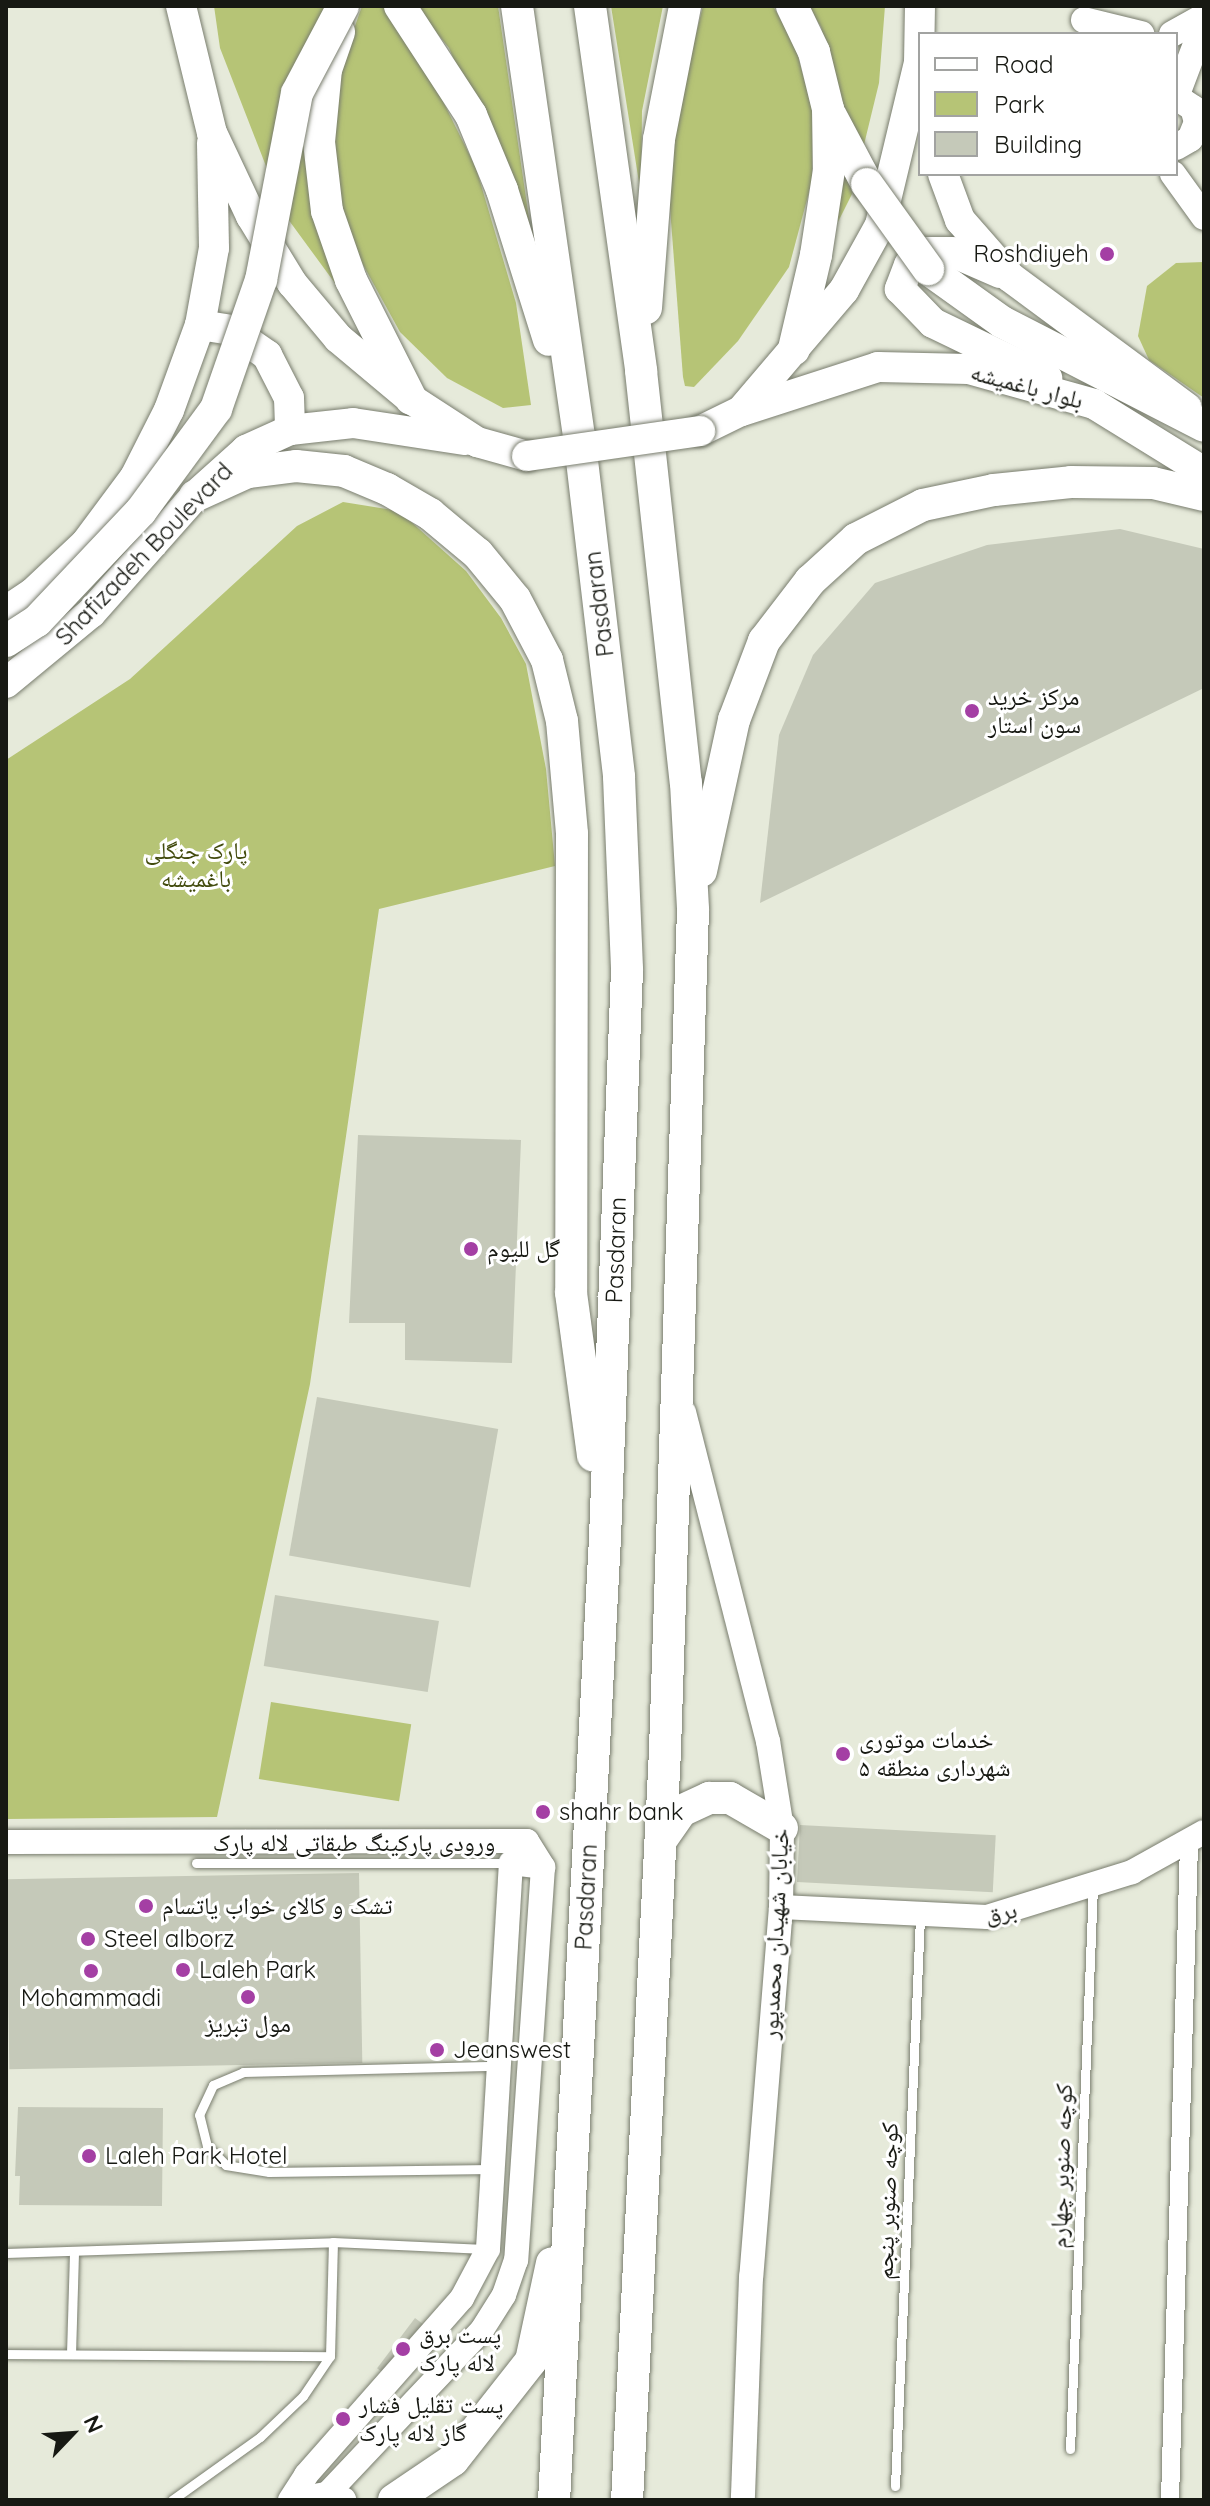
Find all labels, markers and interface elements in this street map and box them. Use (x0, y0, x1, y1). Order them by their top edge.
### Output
legend (918, 32, 1178, 176)
text: Road (994, 49, 1054, 79)
text: Park (994, 89, 1045, 119)
text: Building (994, 129, 1082, 159)
place label: Roshdiyeh (973, 240, 1089, 268)
marker: Roshdiyeh (1096, 243, 1118, 265)
street label: بلوار باغمیشه (968, 357, 1086, 415)
street label: Shafizadeh Boulevard (49, 457, 239, 651)
street label: Pasdaran (578, 549, 620, 659)
place label: مرکز خرید سون استار (988, 683, 1081, 739)
marker: مرکز خرید سون استار (963, 702, 981, 720)
park label: پارک جنگلی باغمیشه (144, 837, 248, 893)
street label: Pasdaran (600, 1196, 632, 1304)
place label: گل للیوم (487, 1235, 560, 1263)
marker: گل للیوم (462, 1240, 480, 1258)
place label: خدمات موتوری شهرداری منطقه ۵ (859, 1726, 1010, 1782)
marker: خدمات موتوری شهرداری منطقه ۵ (834, 1745, 852, 1763)
place label: shahr bank (559, 1798, 684, 1826)
marker: shahr bank (534, 1803, 552, 1821)
street label: خیابان شهیدان محمدپور (755, 1828, 795, 2040)
street label: ورودی پارکینگ طبقاتی لاله پارک (213, 1829, 495, 1857)
street label: Pasdaran (569, 1843, 603, 1951)
place label: تشک و کالای خواب یاتسام (162, 1892, 392, 1920)
street label: برق (983, 1895, 1019, 1929)
marker: تشک و کالای خواب یاتسام (137, 1897, 155, 1915)
place label: Steel alborz (104, 1925, 235, 1953)
marker: Steel alborz (79, 1930, 97, 1948)
place label: Laleh Park (199, 1956, 316, 1984)
marker: Laleh Park (174, 1961, 192, 1979)
marker: Mohammadi (82, 1962, 100, 1980)
place label: Mohammadi (21, 1984, 161, 2012)
marker: مول تبریز (239, 1988, 257, 2006)
place label: مول تبریز (205, 2010, 291, 2038)
place label: Jeanswest (453, 2036, 571, 2064)
marker: Jeanswest (428, 2041, 446, 2059)
street label: کوچه صنوبر چهارم (1044, 2083, 1078, 2249)
street label: کوچه صنوبر پنجم (870, 2122, 904, 2280)
place label: Laleh Park Hotel (105, 2142, 288, 2170)
marker: Laleh Park Hotel (80, 2147, 98, 2165)
place label: پست برق لاله پارک (419, 2321, 501, 2377)
marker: پست برق لاله پارک (394, 2340, 412, 2358)
place label: پست تقلیل فشار گاز لاله پارک (359, 2391, 503, 2447)
north arrow (32, 2394, 112, 2474)
marker: پست تقلیل فشار گاز لاله پارک (334, 2410, 352, 2428)
text: N (78, 2411, 110, 2437)

